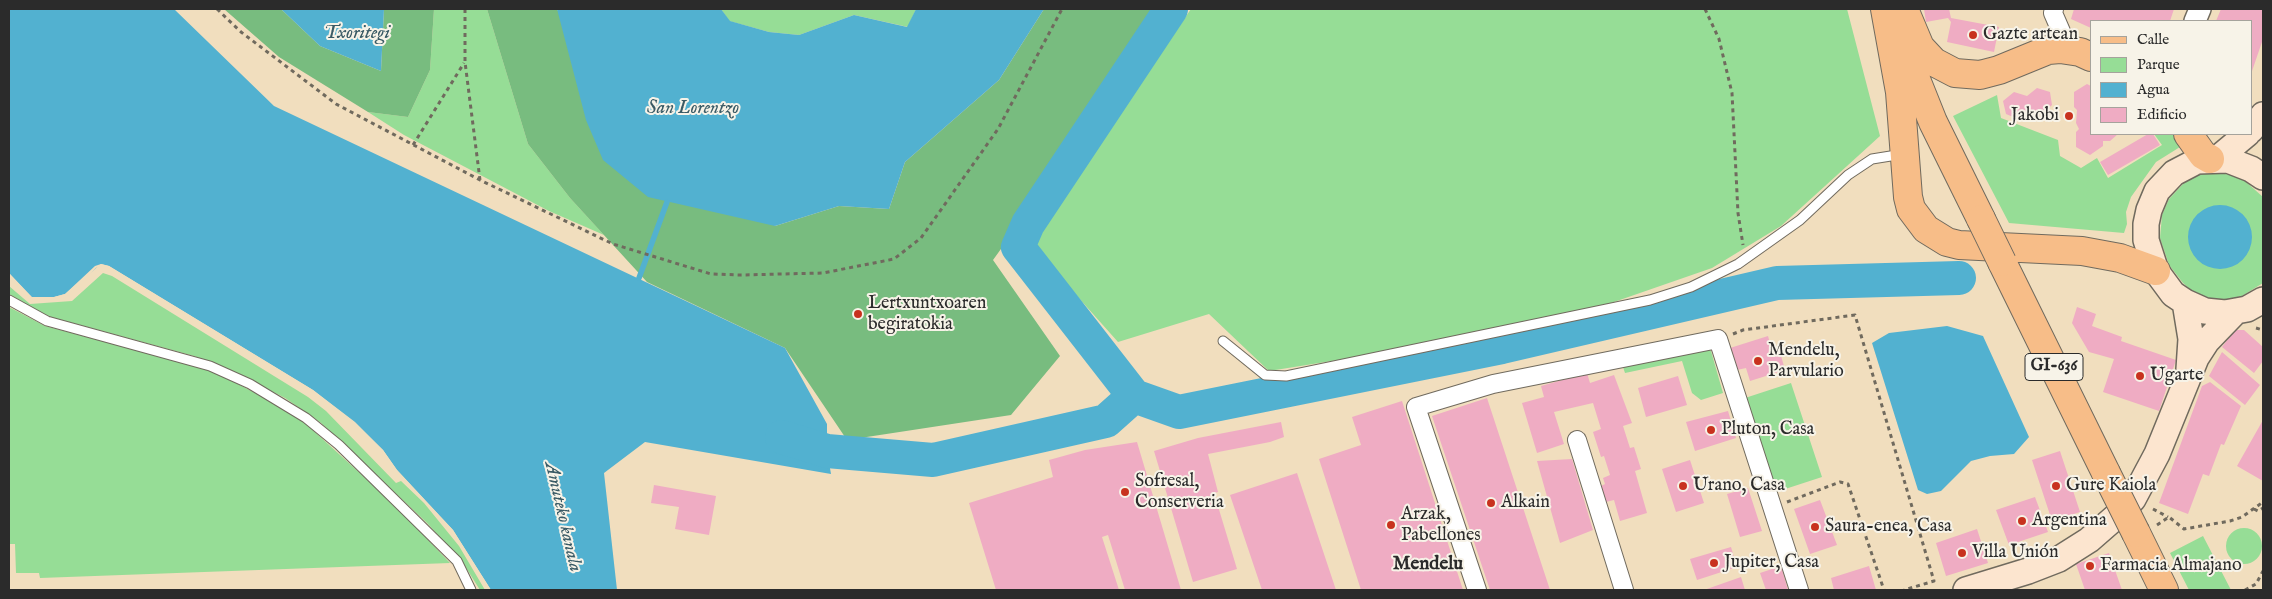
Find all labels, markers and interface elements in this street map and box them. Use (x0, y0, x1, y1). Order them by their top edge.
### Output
legend (2090, 20, 2252, 135)
water label: Txoritegi (324, 23, 390, 45)
place label: Gazte artean (1983, 24, 2078, 46)
marker: Gazte artean (1967, 29, 1979, 41)
text: Calle (2137, 30, 2169, 49)
text: Parque (2137, 55, 2180, 74)
text: Agua (2137, 80, 2170, 99)
water label: San Lorentzo (647, 98, 739, 120)
place label: Jakobi (2011, 105, 2059, 127)
text: Edificio (2137, 105, 2187, 124)
marker: Jakobi (2063, 110, 2075, 122)
place label: Lertxuntxoaren begiratokia (868, 293, 986, 336)
marker: Lertxuntxoaren begiratokia (852, 308, 864, 320)
place label: Mendelu, Parvulario (1768, 340, 1844, 382)
road number: GI-636 (2025, 354, 2083, 381)
marker: Mendelu, Parvulario (1752, 355, 1764, 367)
place label: Ugarte (2150, 365, 2203, 387)
marker: Ugarte (2134, 370, 2146, 382)
place label: Pluton, Casa (1721, 419, 1814, 441)
marker: Pluton, Casa (1705, 424, 1717, 436)
water label: Amuteko kanala (538, 460, 586, 574)
place label: Sofresal, Conserveria (1135, 471, 1224, 514)
place label: Urano, Casa (1693, 475, 1785, 497)
place label: Gure Kaiola (2066, 475, 2156, 497)
marker: Urano, Casa (1677, 480, 1689, 492)
marker: Gure Kaiola (2050, 480, 2062, 492)
marker: Sofresal, Conserveria (1119, 486, 1131, 498)
place label: Alkain (1501, 492, 1550, 514)
marker: Alkain (1485, 497, 1497, 509)
place label: Arzak, Pabellones (1401, 504, 1481, 546)
place label: Argentina (2032, 510, 2107, 532)
marker: Argentina (2016, 515, 2028, 527)
place label: Saura-enea, Casa (1825, 516, 1952, 538)
marker: Arzak, Pabellones (1385, 519, 1397, 531)
marker: Saura-enea, Casa (1809, 521, 1821, 533)
place label: Villa Unión (1972, 542, 2058, 564)
marker: Villa Unión (1956, 547, 1968, 559)
place label: Jupiter, Casa (1724, 552, 1819, 574)
district label: Mendelu (1393, 554, 1463, 576)
place label: Farmacia Almajano (2100, 555, 2242, 577)
marker: Jupiter, Casa (1708, 557, 1720, 569)
marker: Farmacia Almajano (2084, 560, 2096, 572)

